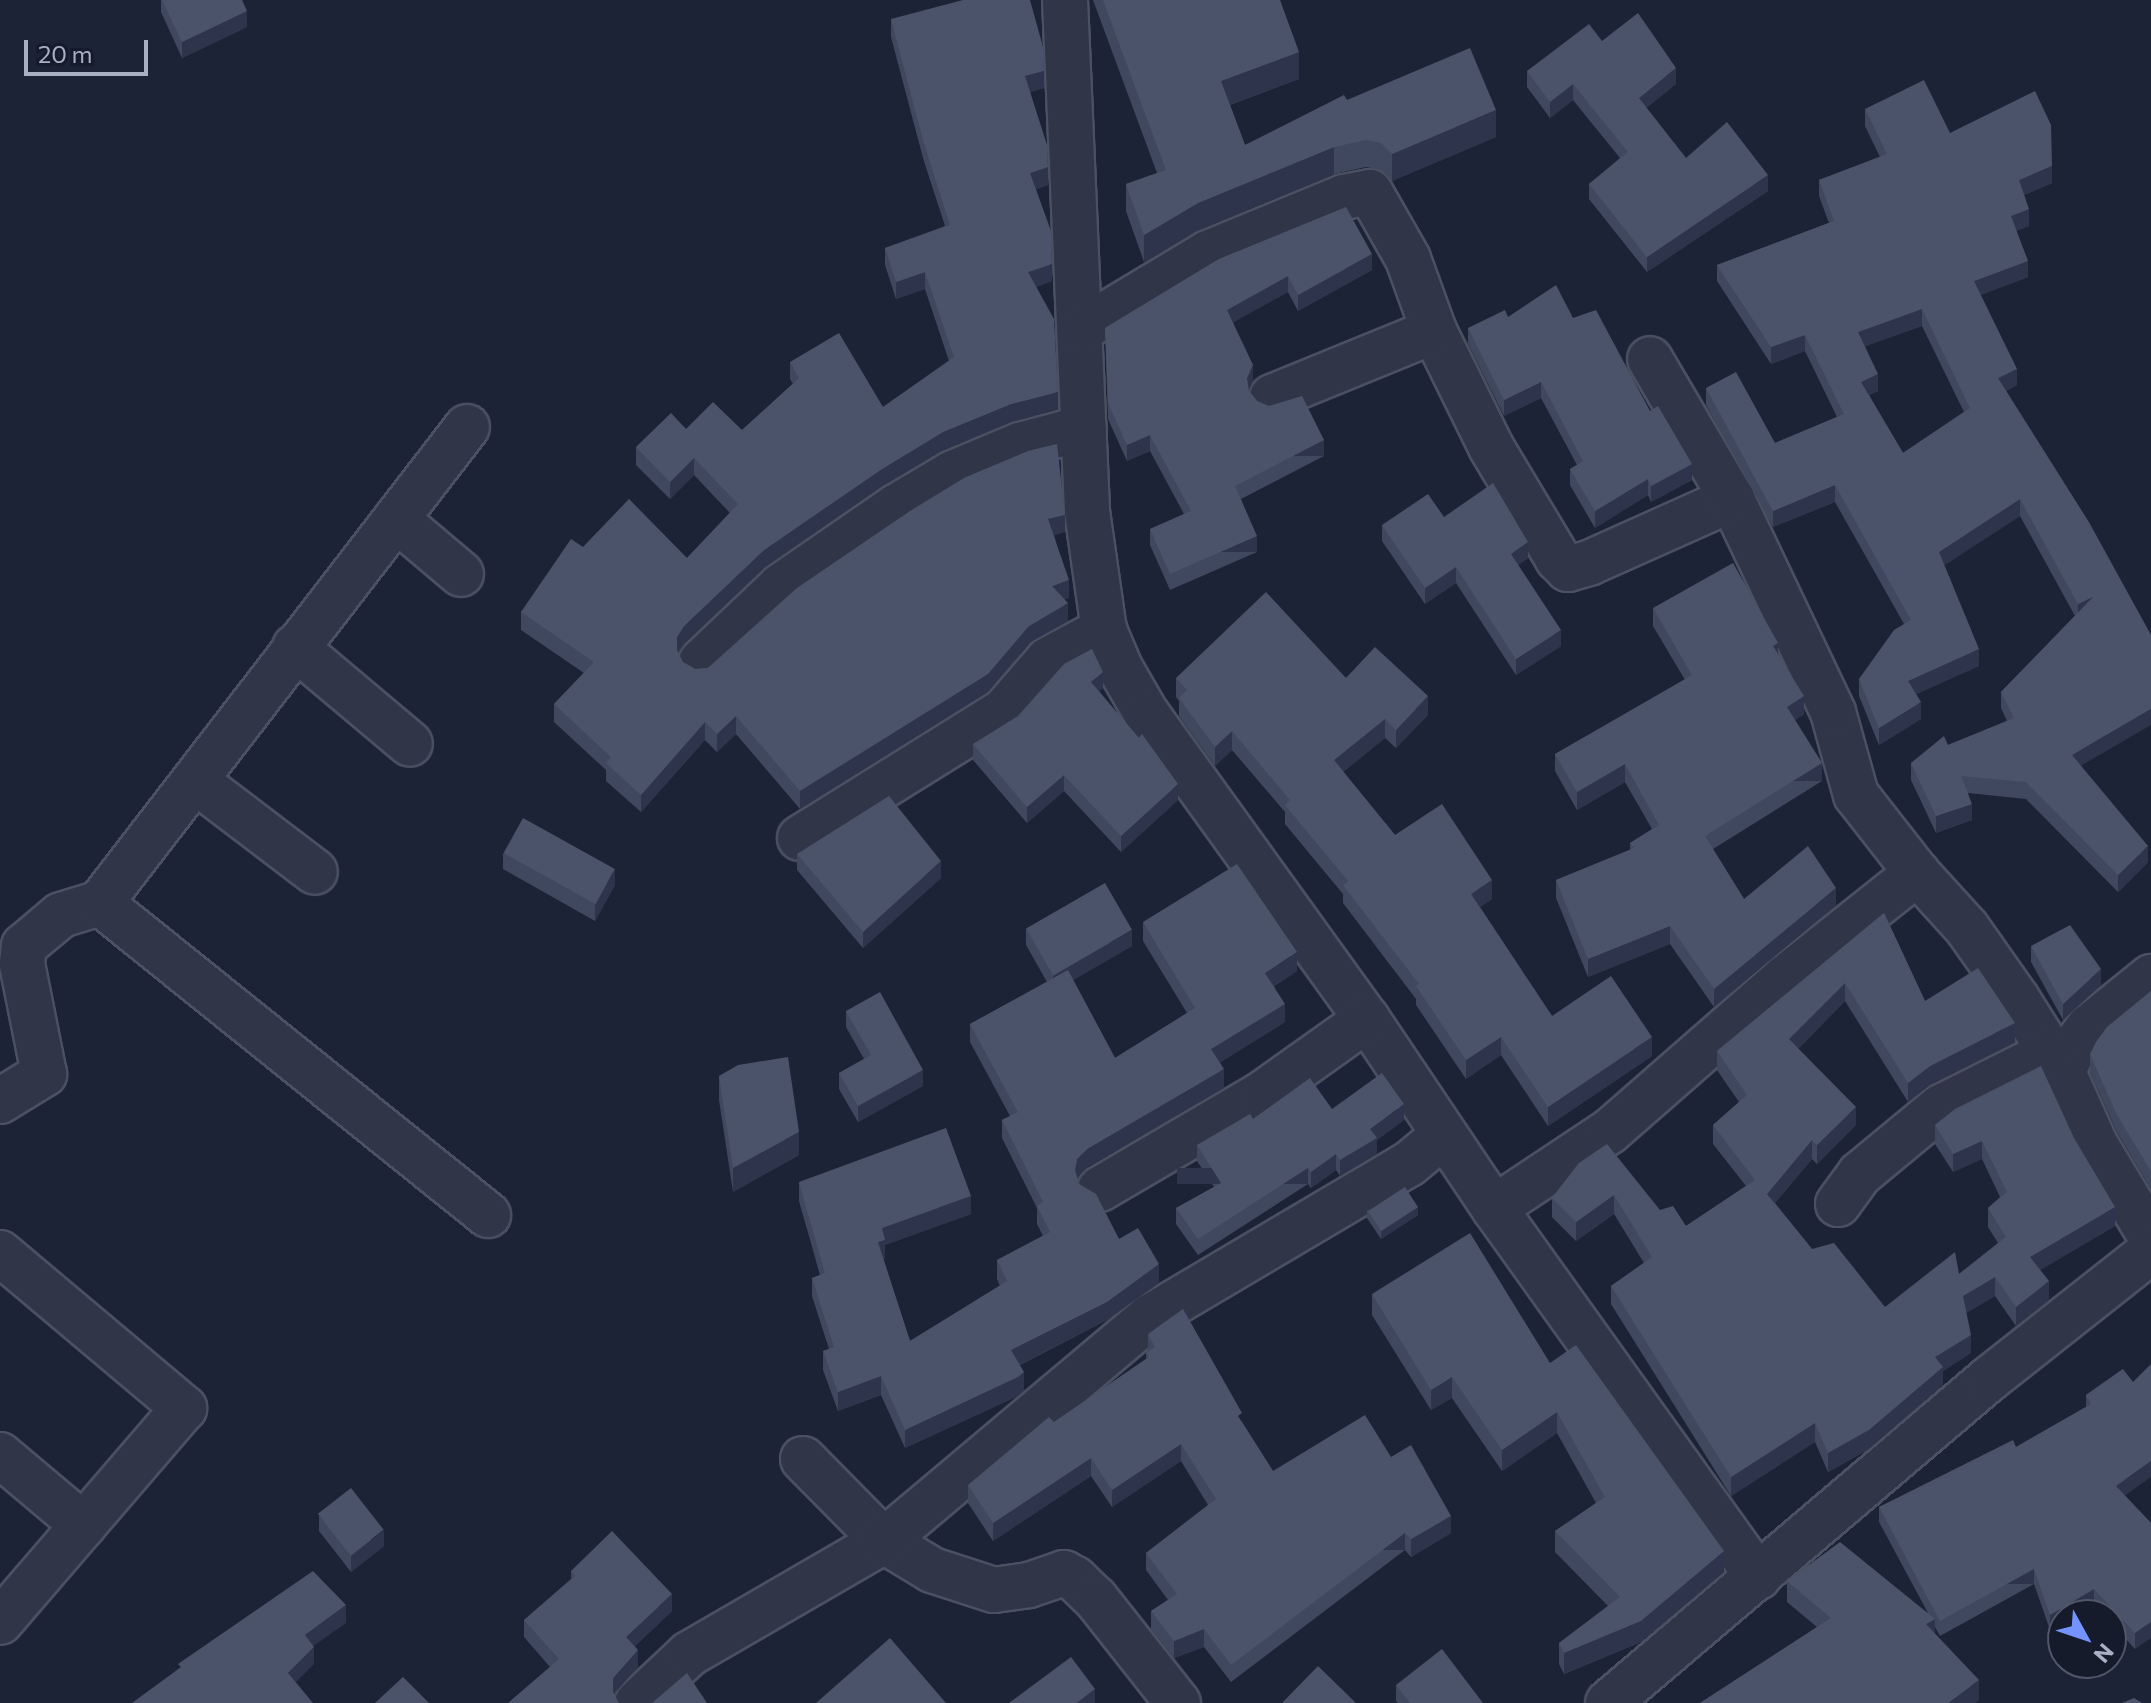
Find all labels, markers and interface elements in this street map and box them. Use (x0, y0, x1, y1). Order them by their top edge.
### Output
scale bar (28, 24, 152, 74)
text: 20 m (38, 39, 92, 68)
north arrow (2047, 1599, 2127, 1679)
text: N (2089, 1638, 2120, 1668)

